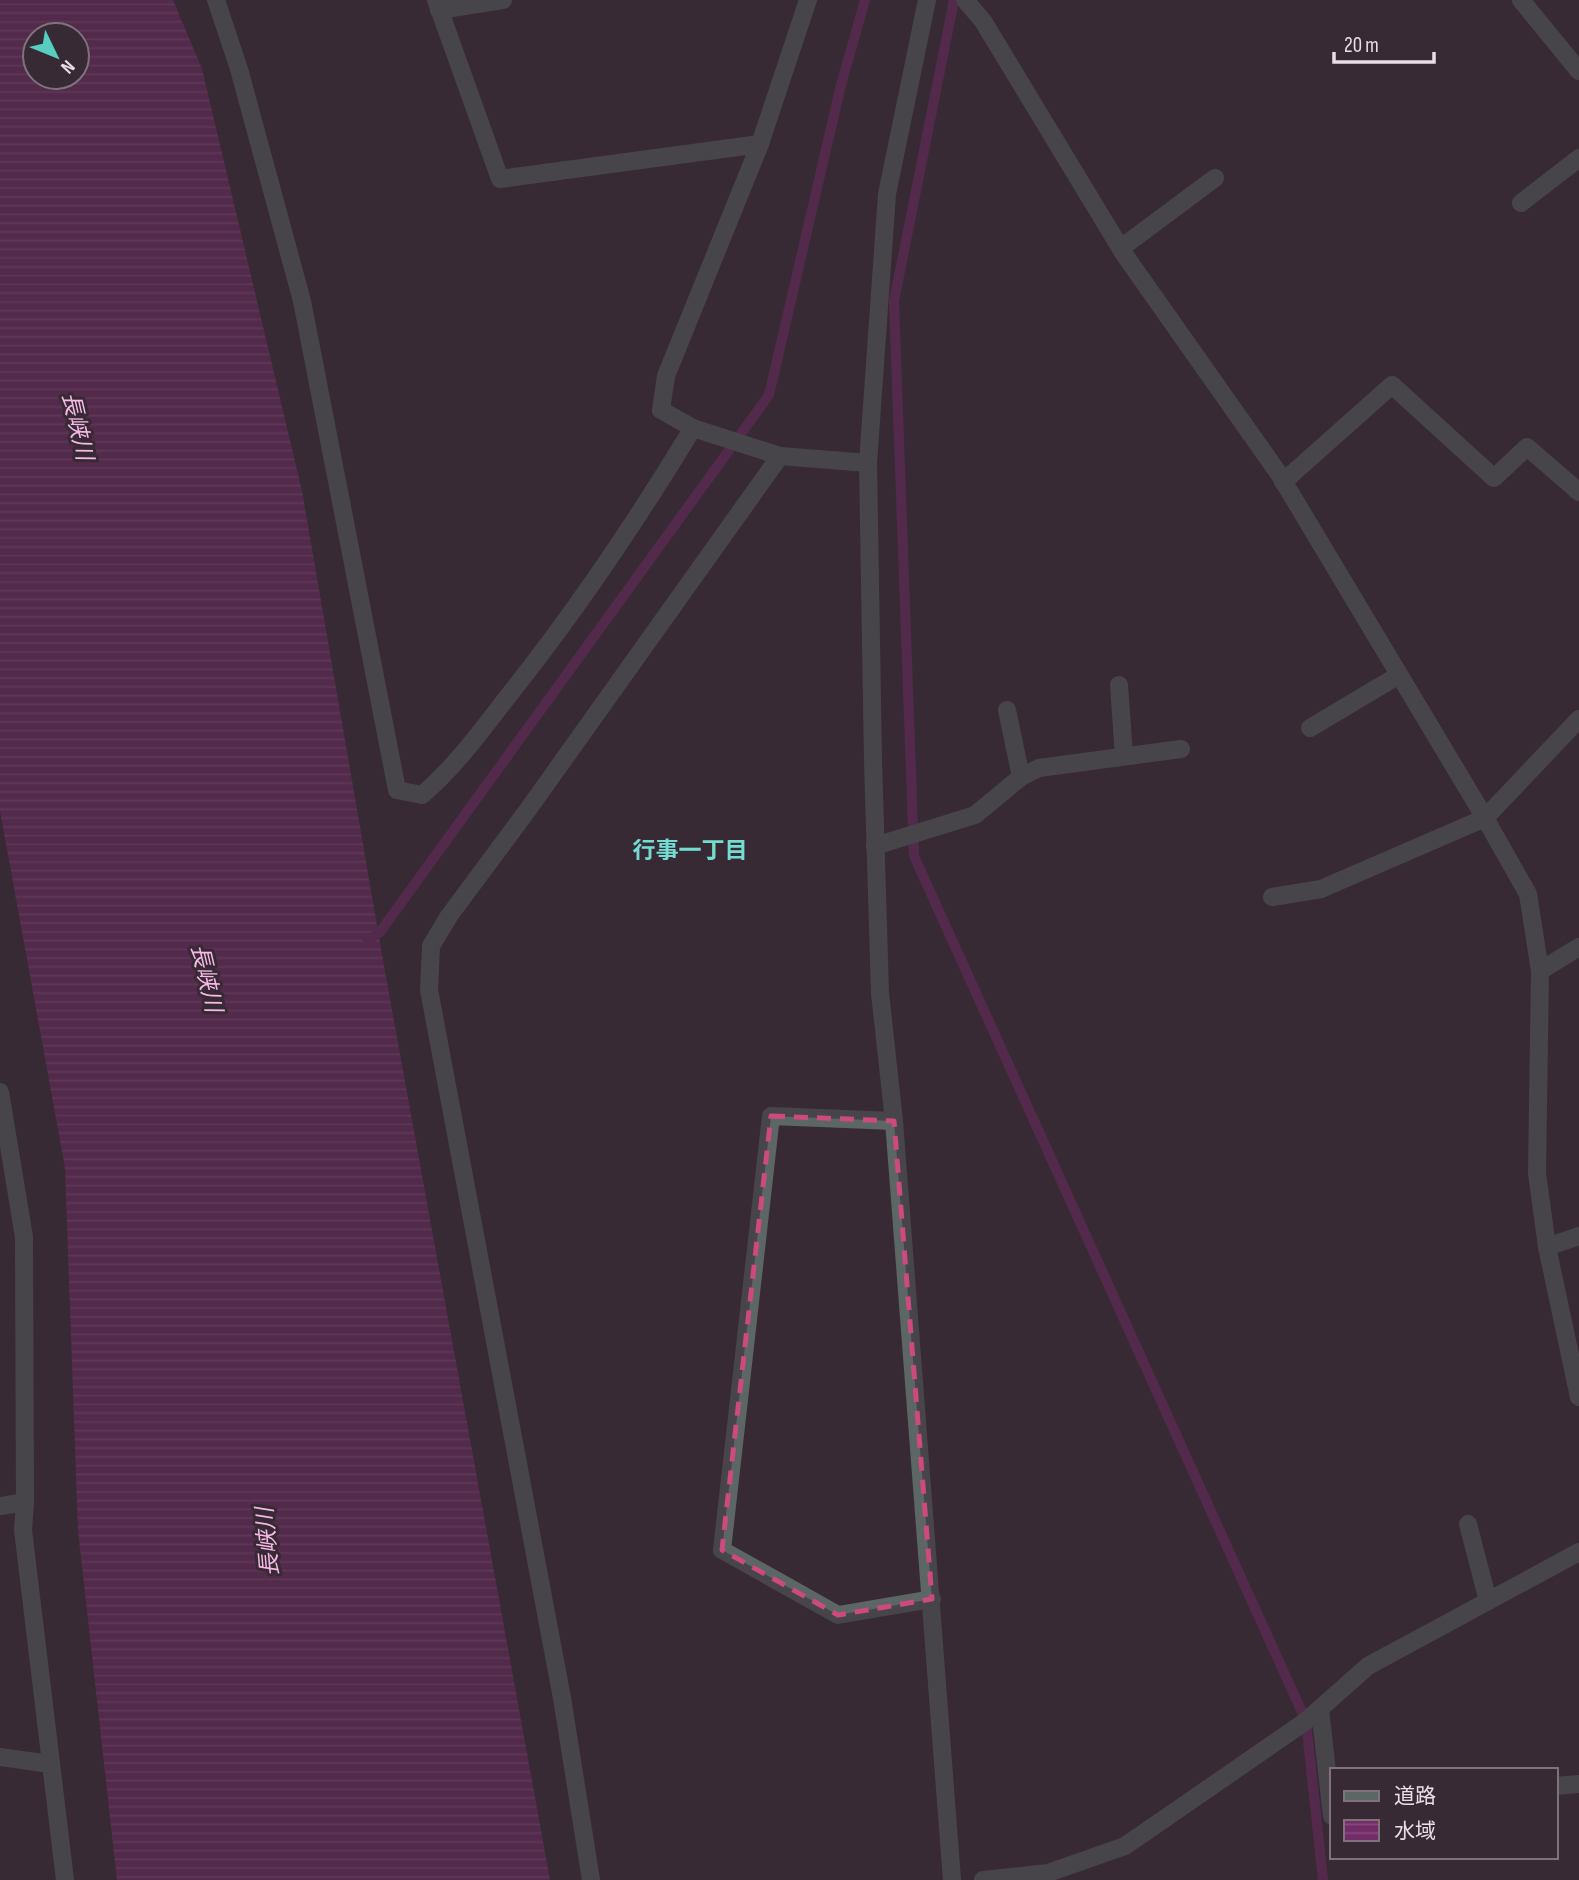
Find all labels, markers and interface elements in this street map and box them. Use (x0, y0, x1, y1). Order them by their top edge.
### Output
north arrow (21, 21, 91, 91)
scale bar (1334, 21, 1434, 65)
text: 20 m (1344, 33, 1379, 58)
text: N (55, 55, 79, 78)
water label: 長峡川 (56, 389, 99, 466)
district label: 行事一丁目 (633, 837, 748, 865)
water label: 長峡川 (185, 941, 228, 1018)
water label: 長峡川 (251, 1503, 285, 1578)
legend (1330, 1768, 1558, 1859)
text: 道路 (1394, 1784, 1436, 1809)
text: 水域 (1394, 1819, 1436, 1844)

